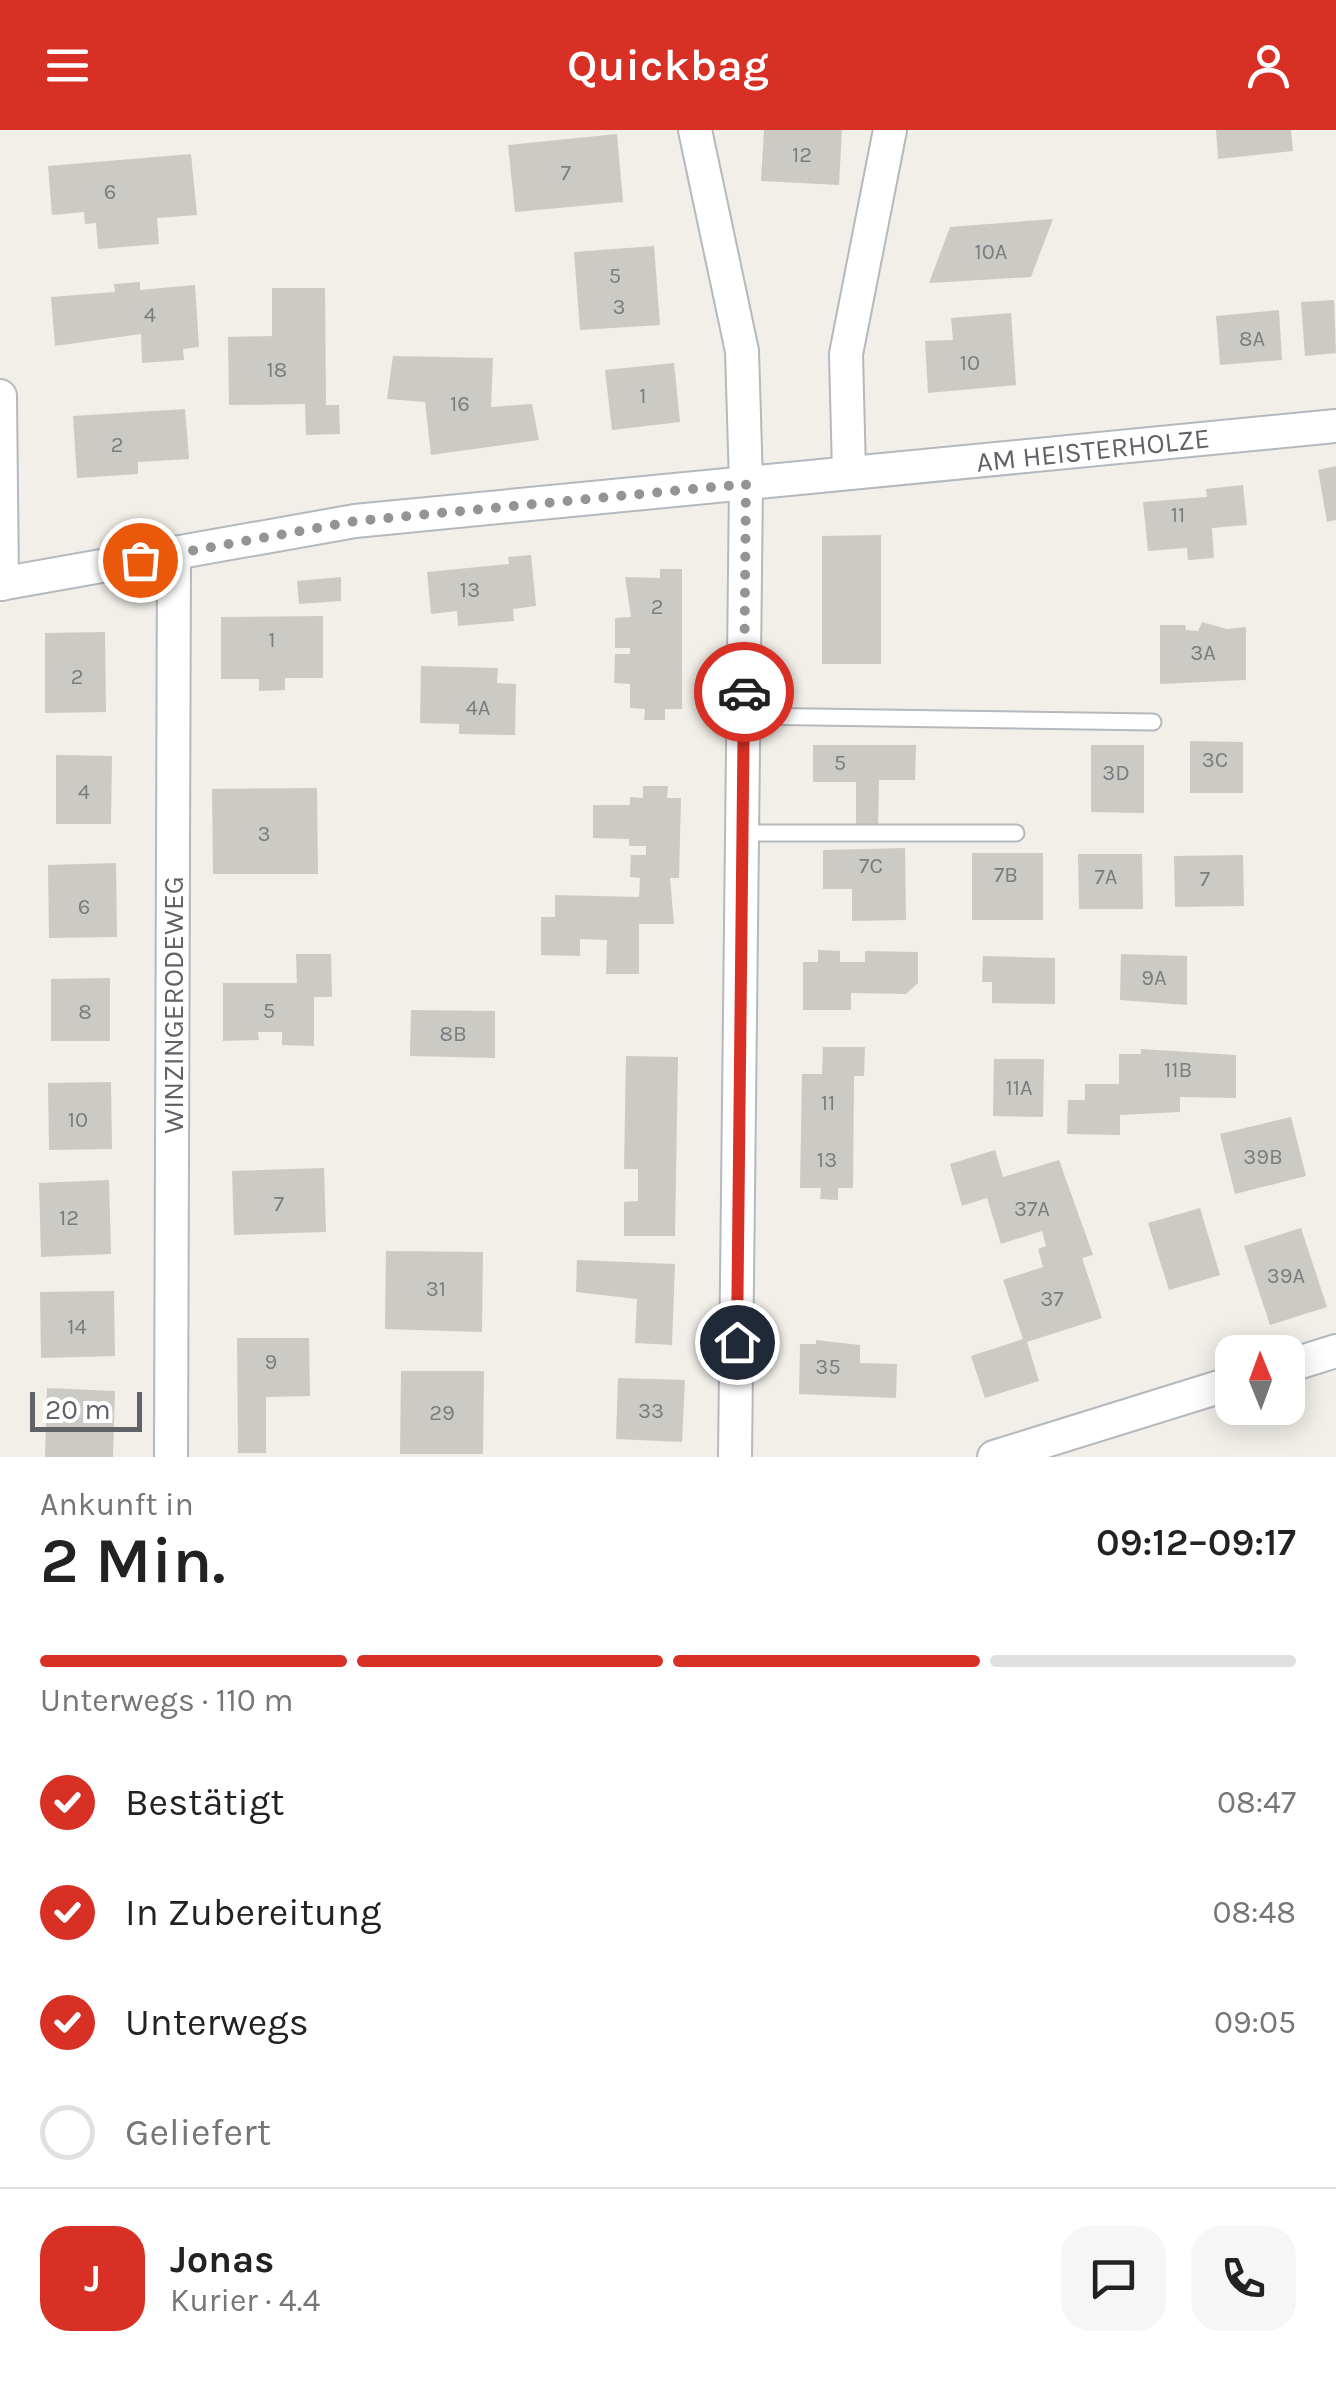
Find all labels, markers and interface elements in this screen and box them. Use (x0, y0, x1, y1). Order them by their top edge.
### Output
icon: menu (40, 38, 95, 93)
icon: person (1241, 38, 1296, 93)
text: Quickbag (567, 39, 769, 91)
house number: 12 (792, 142, 812, 168)
house number: 7 (561, 160, 571, 186)
house number: 6 (104, 179, 116, 205)
house number: 10A (975, 239, 1008, 265)
house number: 5 (609, 263, 621, 289)
house number: 3 (613, 294, 626, 320)
house number: 4 (144, 302, 156, 328)
house number: 8A (1239, 326, 1265, 352)
house number: 10 (960, 350, 980, 376)
house number: 18 (267, 357, 287, 383)
house number: 1 (639, 383, 647, 409)
house number: 16 (450, 391, 470, 417)
street label: AM HEISTERHOLZE (975, 421, 1211, 479)
house number: 2 (111, 432, 123, 458)
house number: 11 (1171, 502, 1185, 528)
pin (98, 518, 183, 603)
icon: bag (113, 533, 168, 588)
house number: 13 (460, 577, 480, 603)
house number: 2 (651, 594, 663, 620)
house number: 1 (268, 627, 276, 653)
house number: 3A (1190, 640, 1216, 666)
courier (694, 642, 794, 742)
house number: 2 (71, 664, 83, 690)
icon: car (717, 665, 772, 720)
house number: 4A (466, 695, 491, 721)
house number: 3C (1202, 747, 1228, 773)
house number: 5 (834, 750, 846, 776)
house number: 3D (1102, 760, 1130, 786)
house number: 4 (78, 779, 90, 805)
house number: 3 (258, 821, 271, 847)
house number: 7C (859, 853, 883, 879)
house number: 7B (994, 862, 1018, 888)
house number: 7A (1095, 864, 1118, 890)
house number: 7 (1200, 866, 1210, 892)
street label: WINZINGERODEWEG (157, 876, 190, 1134)
house number: 6 (78, 894, 90, 920)
house number: 9A (1141, 965, 1167, 991)
house number: 5 (263, 998, 275, 1024)
house number: 8 (78, 999, 92, 1025)
house number: 8B (439, 1021, 467, 1047)
house number: 11B (1164, 1057, 1192, 1083)
house number: 11A (1005, 1075, 1033, 1101)
house number: 11 (821, 1090, 835, 1116)
house number: 10 (68, 1107, 88, 1133)
house number: 39B (1243, 1144, 1283, 1170)
house number: 13 (817, 1147, 837, 1173)
house number: 7 (274, 1191, 284, 1217)
house number: 37A (1014, 1196, 1050, 1222)
house number: 12 (59, 1205, 79, 1231)
house number: 39A (1267, 1263, 1306, 1289)
house number: 31 (426, 1276, 446, 1302)
house number: 37 (1040, 1286, 1064, 1312)
pin (695, 1300, 780, 1385)
house number: 14 (67, 1314, 87, 1340)
icon: home (710, 1315, 765, 1370)
north arrow (1215, 1335, 1305, 1425)
map controls (1215, 1335, 1305, 1425)
house number: 9 (265, 1349, 277, 1375)
house number: 35 (815, 1354, 841, 1380)
scale bar (30, 1387, 142, 1432)
text: 20 m (45, 1393, 111, 1426)
house number: 33 (638, 1398, 664, 1424)
house number: 29 (429, 1400, 455, 1426)
text: Ankunft in (40, 1486, 194, 1523)
text: 09:12–09:17 (1096, 1520, 1296, 1565)
text: 2 Min. (40, 1522, 226, 1598)
text: Unterwegs · 110 m (40, 1682, 293, 1719)
icon: check (40, 1775, 95, 1830)
text: Bestätigt (125, 1780, 285, 1825)
text: 08:47 (1217, 1784, 1296, 1821)
icon: check (40, 1885, 95, 1940)
text: In Zubereitung (125, 1890, 381, 1935)
text: 08:48 (1212, 1894, 1296, 1931)
icon: check (40, 1995, 95, 2050)
text: Unterwegs (125, 2000, 309, 2045)
text: 09:05 (1214, 2004, 1296, 2041)
text: Geliefert (125, 2110, 271, 2155)
button: chat (1061, 2226, 1166, 2331)
button: phone (1191, 2226, 1296, 2331)
text: Jonas (170, 2237, 274, 2282)
text: J (84, 2256, 101, 2301)
text: Kurier · 4.4 (170, 2282, 320, 2319)

